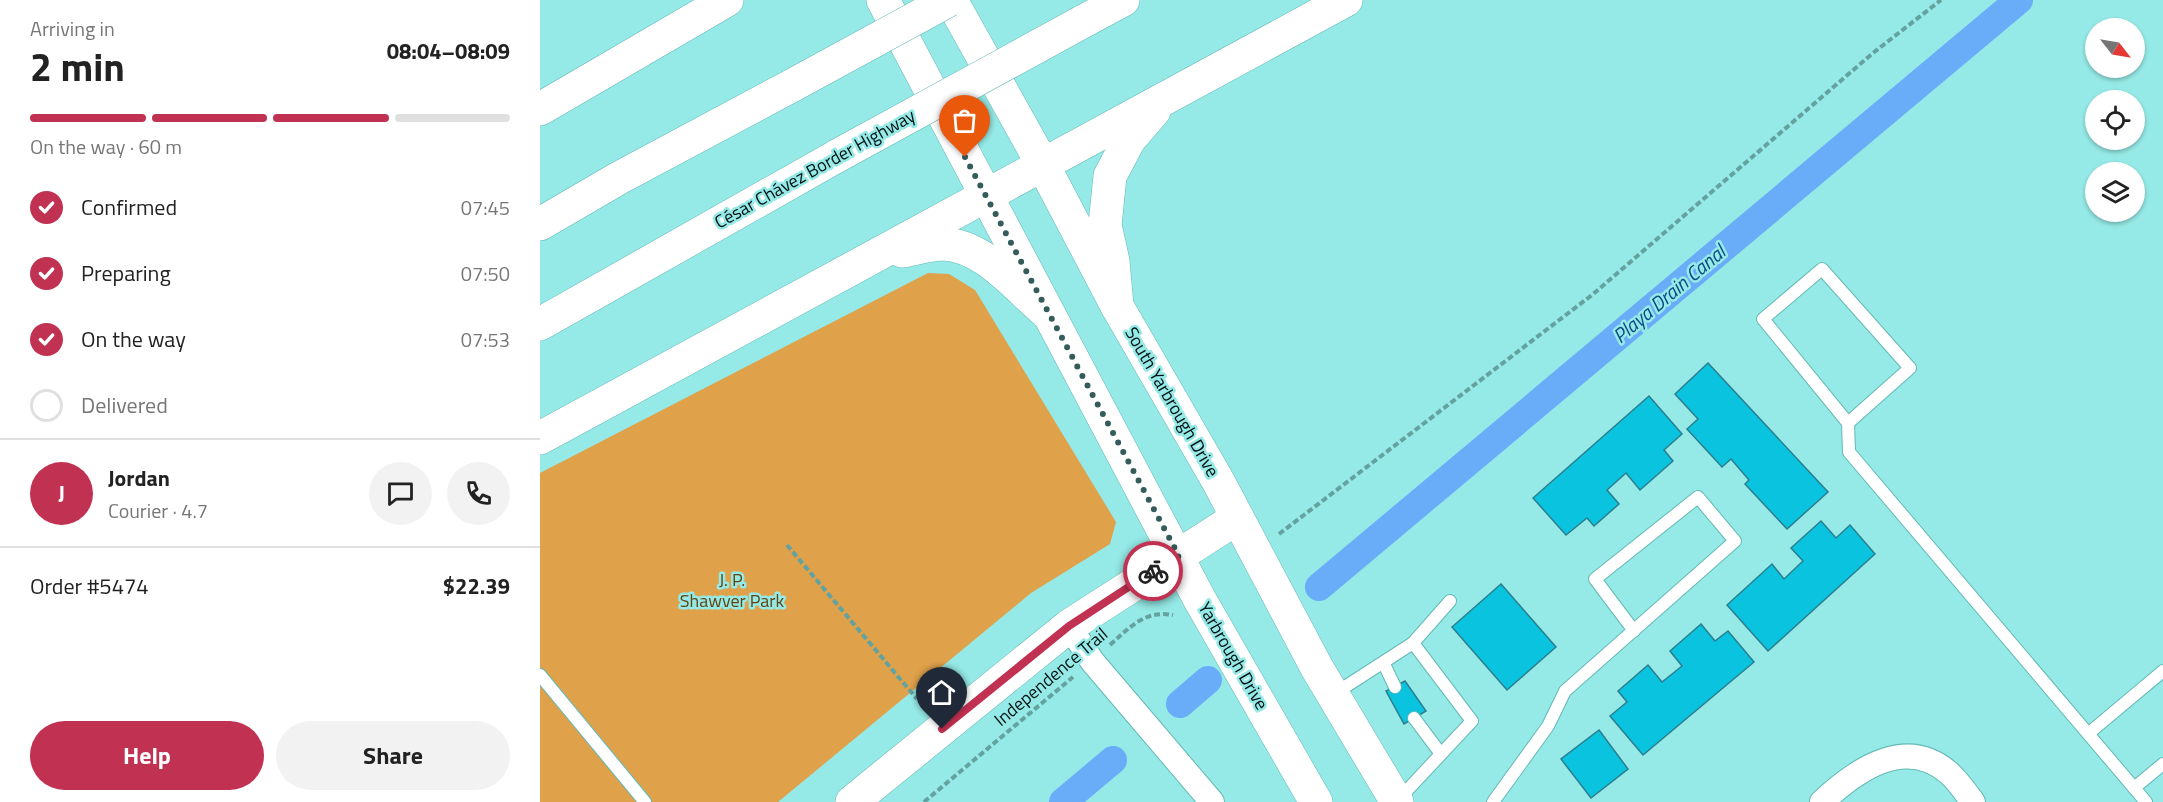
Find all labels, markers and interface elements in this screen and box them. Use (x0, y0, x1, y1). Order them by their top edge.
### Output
text: Arriving in (30, 13, 115, 44)
north arrow (2085, 18, 2145, 78)
map controls (2085, 18, 2145, 222)
text: 08:04–08:09 (387, 34, 510, 68)
text: 2 min (30, 37, 125, 96)
button: locate (2085, 90, 2145, 150)
pin (939, 95, 990, 157)
street label: César Chávez Border Highway (709, 102, 920, 235)
icon: bag (948, 104, 981, 137)
text: On the way · 60 m (30, 131, 182, 162)
button: layers (2085, 162, 2145, 222)
text: Confirmed (81, 190, 177, 224)
icon: check (30, 191, 63, 224)
text: 07:45 (461, 192, 510, 223)
water label: Playa Drain Canal (1605, 235, 1734, 350)
text: Preparing (81, 256, 171, 290)
icon: check (30, 257, 63, 290)
text: 07:50 (461, 258, 510, 289)
text: On the way (81, 322, 186, 356)
street label: South Yarbrough Drive (1118, 322, 1226, 482)
icon: check (30, 323, 63, 356)
text: 07:53 (461, 324, 510, 355)
text: Delivered (81, 388, 168, 422)
text: Jordan (108, 461, 170, 495)
button: chat (369, 462, 432, 525)
button: phone (447, 462, 510, 525)
text: J (58, 476, 65, 510)
text: Courier · 4.7 (108, 495, 208, 526)
courier (1123, 541, 1183, 601)
icon: bike (1137, 555, 1170, 588)
park label: J. P. Shawver Park (680, 566, 785, 614)
text: Order #5474 (30, 569, 149, 603)
text: $22.39 (443, 569, 510, 603)
street label: Yarbrough Drive (1192, 597, 1275, 715)
street label: Independence Trail (988, 621, 1113, 732)
pin (916, 667, 967, 729)
icon: home (925, 676, 958, 709)
button: Help (30, 721, 264, 790)
button: Share (276, 721, 510, 790)

